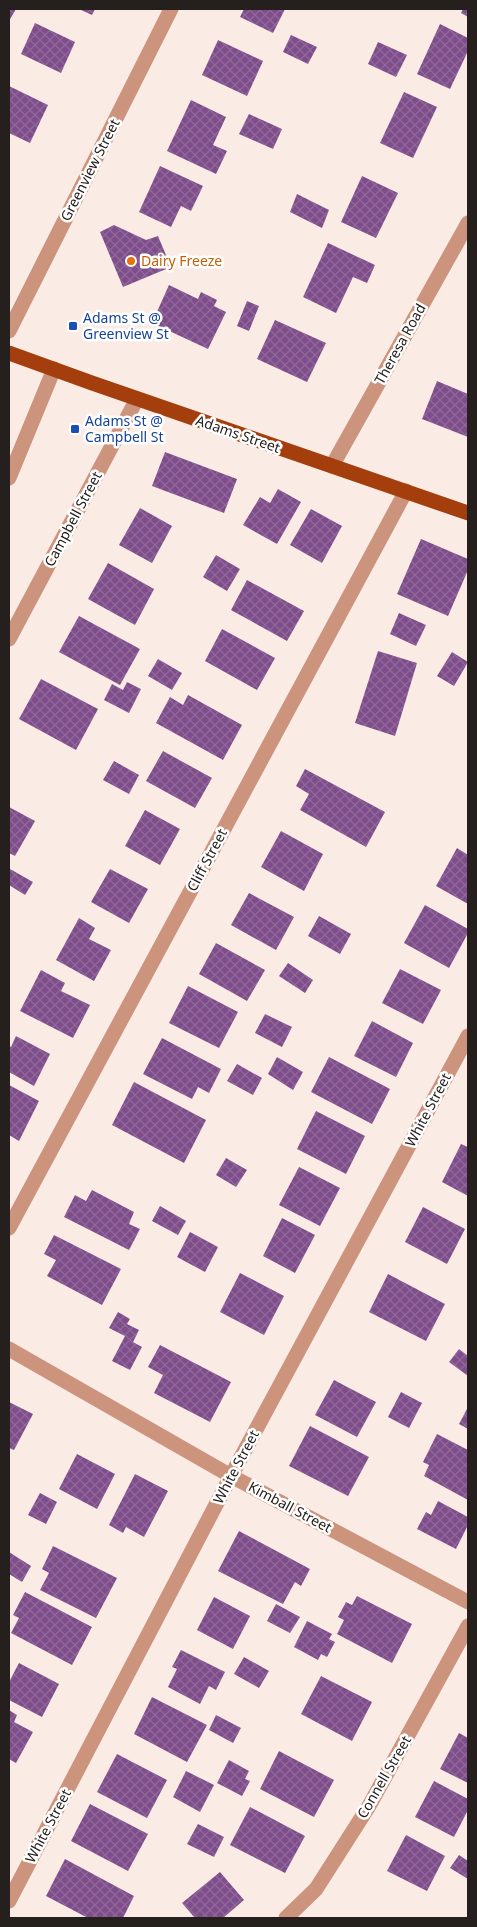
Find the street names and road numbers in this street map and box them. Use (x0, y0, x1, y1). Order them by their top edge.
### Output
street label: Greenview Street (56, 115, 123, 224)
street label: Theresa Road (370, 300, 430, 388)
street label: Adams Street (193, 410, 283, 457)
street label: Campbell Street (40, 468, 106, 570)
street label: Cliff Street (182, 825, 231, 894)
street label: White Street (400, 1070, 455, 1150)
street label: White Street (208, 1427, 263, 1507)
street label: Kimball Street (245, 1477, 335, 1536)
street label: Connell Street (352, 1732, 415, 1822)
street label: White Street (20, 1786, 75, 1866)

